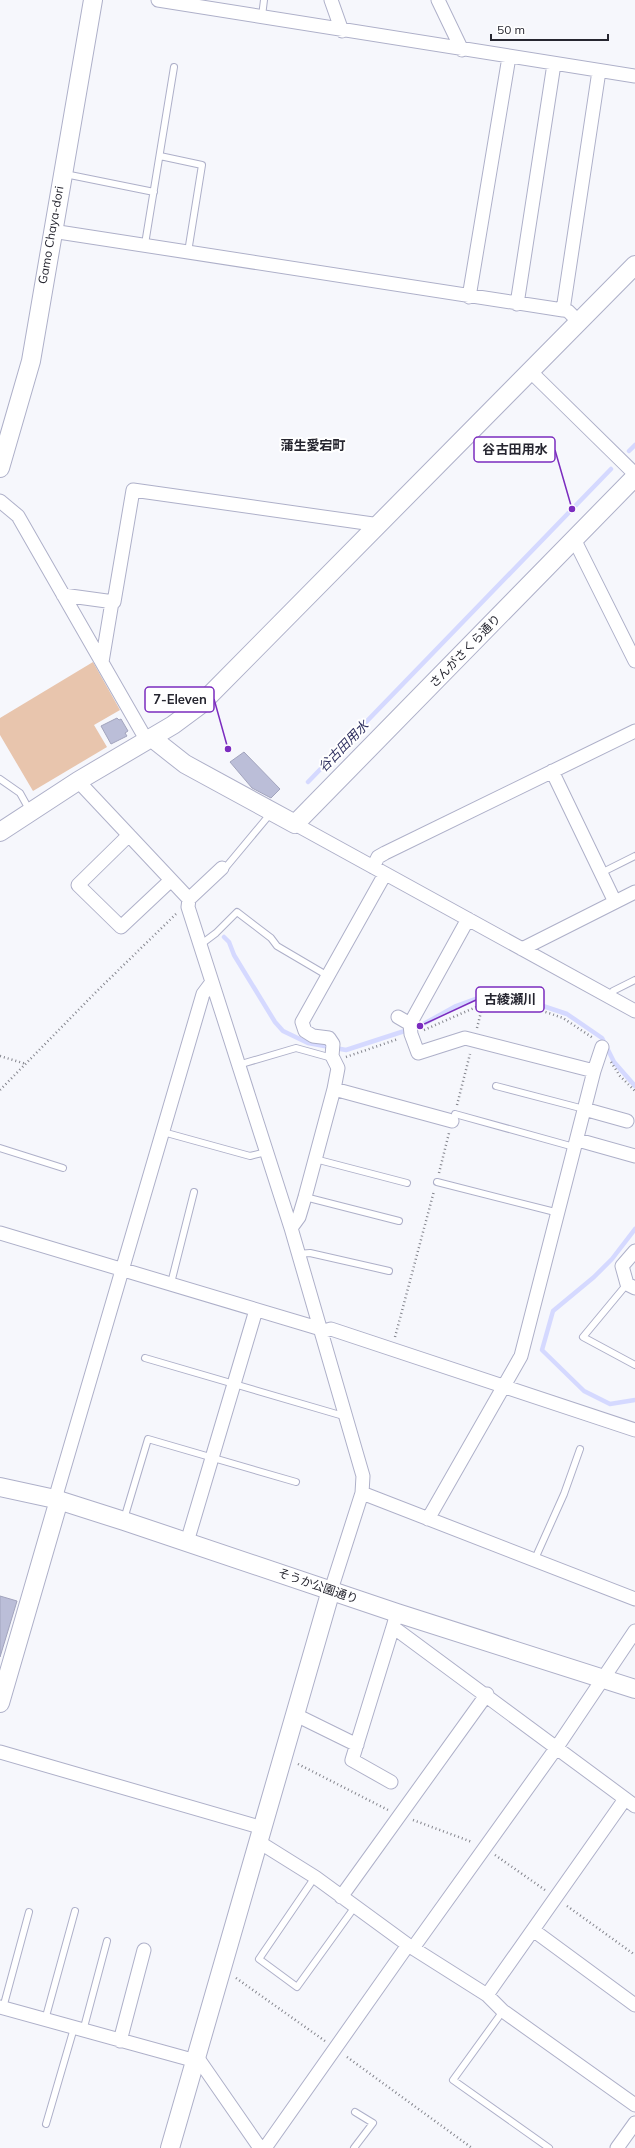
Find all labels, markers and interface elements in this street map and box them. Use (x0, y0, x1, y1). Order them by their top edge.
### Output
scale bar (491, 16, 608, 42)
text: 50 m (497, 22, 525, 37)
street label: Gamo Chaya-dori (35, 185, 67, 285)
district label: 蒲生愛宕町 (280, 437, 346, 453)
callout: 谷古田用水 (474, 437, 555, 462)
text: 谷古田用水 (482, 441, 548, 457)
street label: さんがさくら通り (426, 611, 503, 690)
callout: 7-Eleven (145, 687, 214, 712)
text: 7-Eleven (153, 691, 207, 707)
water label: 谷古田用水 (315, 716, 373, 775)
callout: 古綾瀬川 (476, 987, 544, 1012)
text: 古綾瀬川 (484, 991, 536, 1007)
street label: そうか公園通り (276, 1565, 360, 1606)

